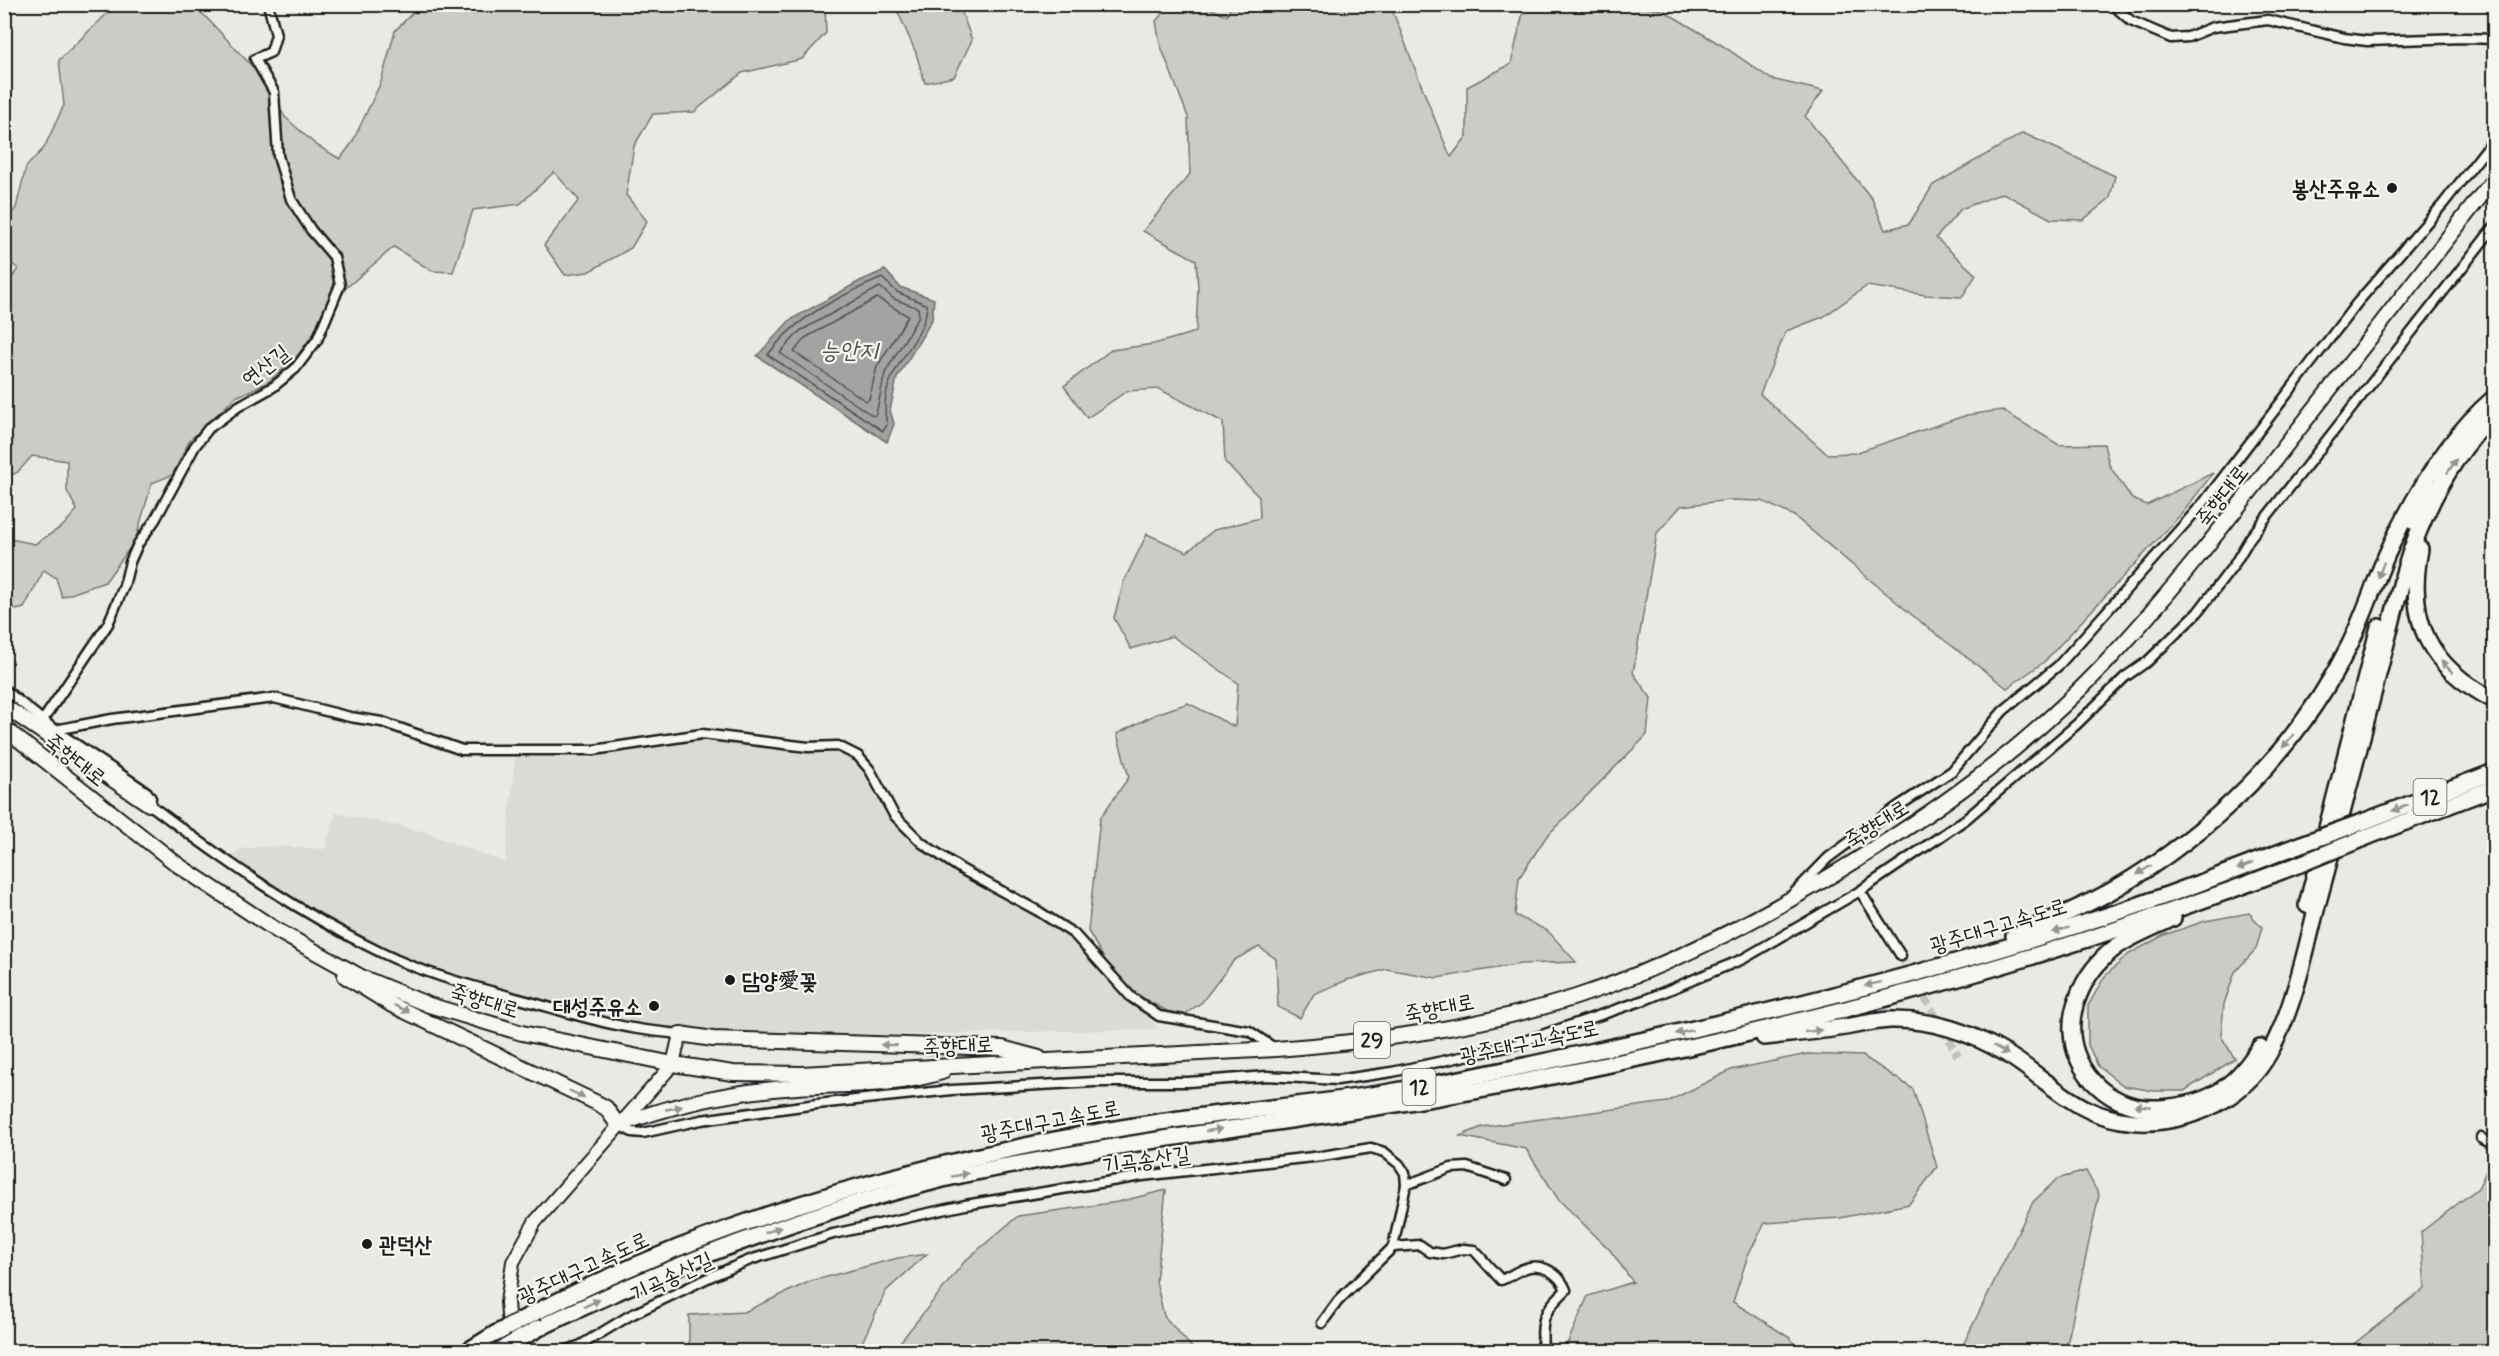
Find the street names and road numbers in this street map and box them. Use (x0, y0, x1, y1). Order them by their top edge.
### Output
street label: 연산길 (237, 339, 296, 394)
street label: 죽향대로 (2190, 460, 2255, 533)
street label: 죽향대로 (38, 728, 111, 793)
road number: 12 (2414, 779, 2446, 815)
street label: 죽향대로 (1840, 794, 1915, 855)
street label: 광주대구고속도로 (1927, 893, 2070, 961)
street label: 죽향대로 (446, 978, 522, 1026)
street label: 죽향대로 (1402, 988, 1477, 1029)
street label: 광주대구고속도로 (1457, 1015, 1602, 1071)
road number: 29 (1354, 1022, 1390, 1058)
street label: 죽향대로 (922, 1031, 994, 1063)
road number: 12 (1402, 1069, 1436, 1105)
street label: 광주대구고속도로 (978, 1095, 1123, 1149)
street label: 기곡송산길 (1101, 1141, 1192, 1181)
street label: 광주대구고속도로 (514, 1226, 654, 1311)
street label: 기곡송산길 (626, 1246, 718, 1309)

